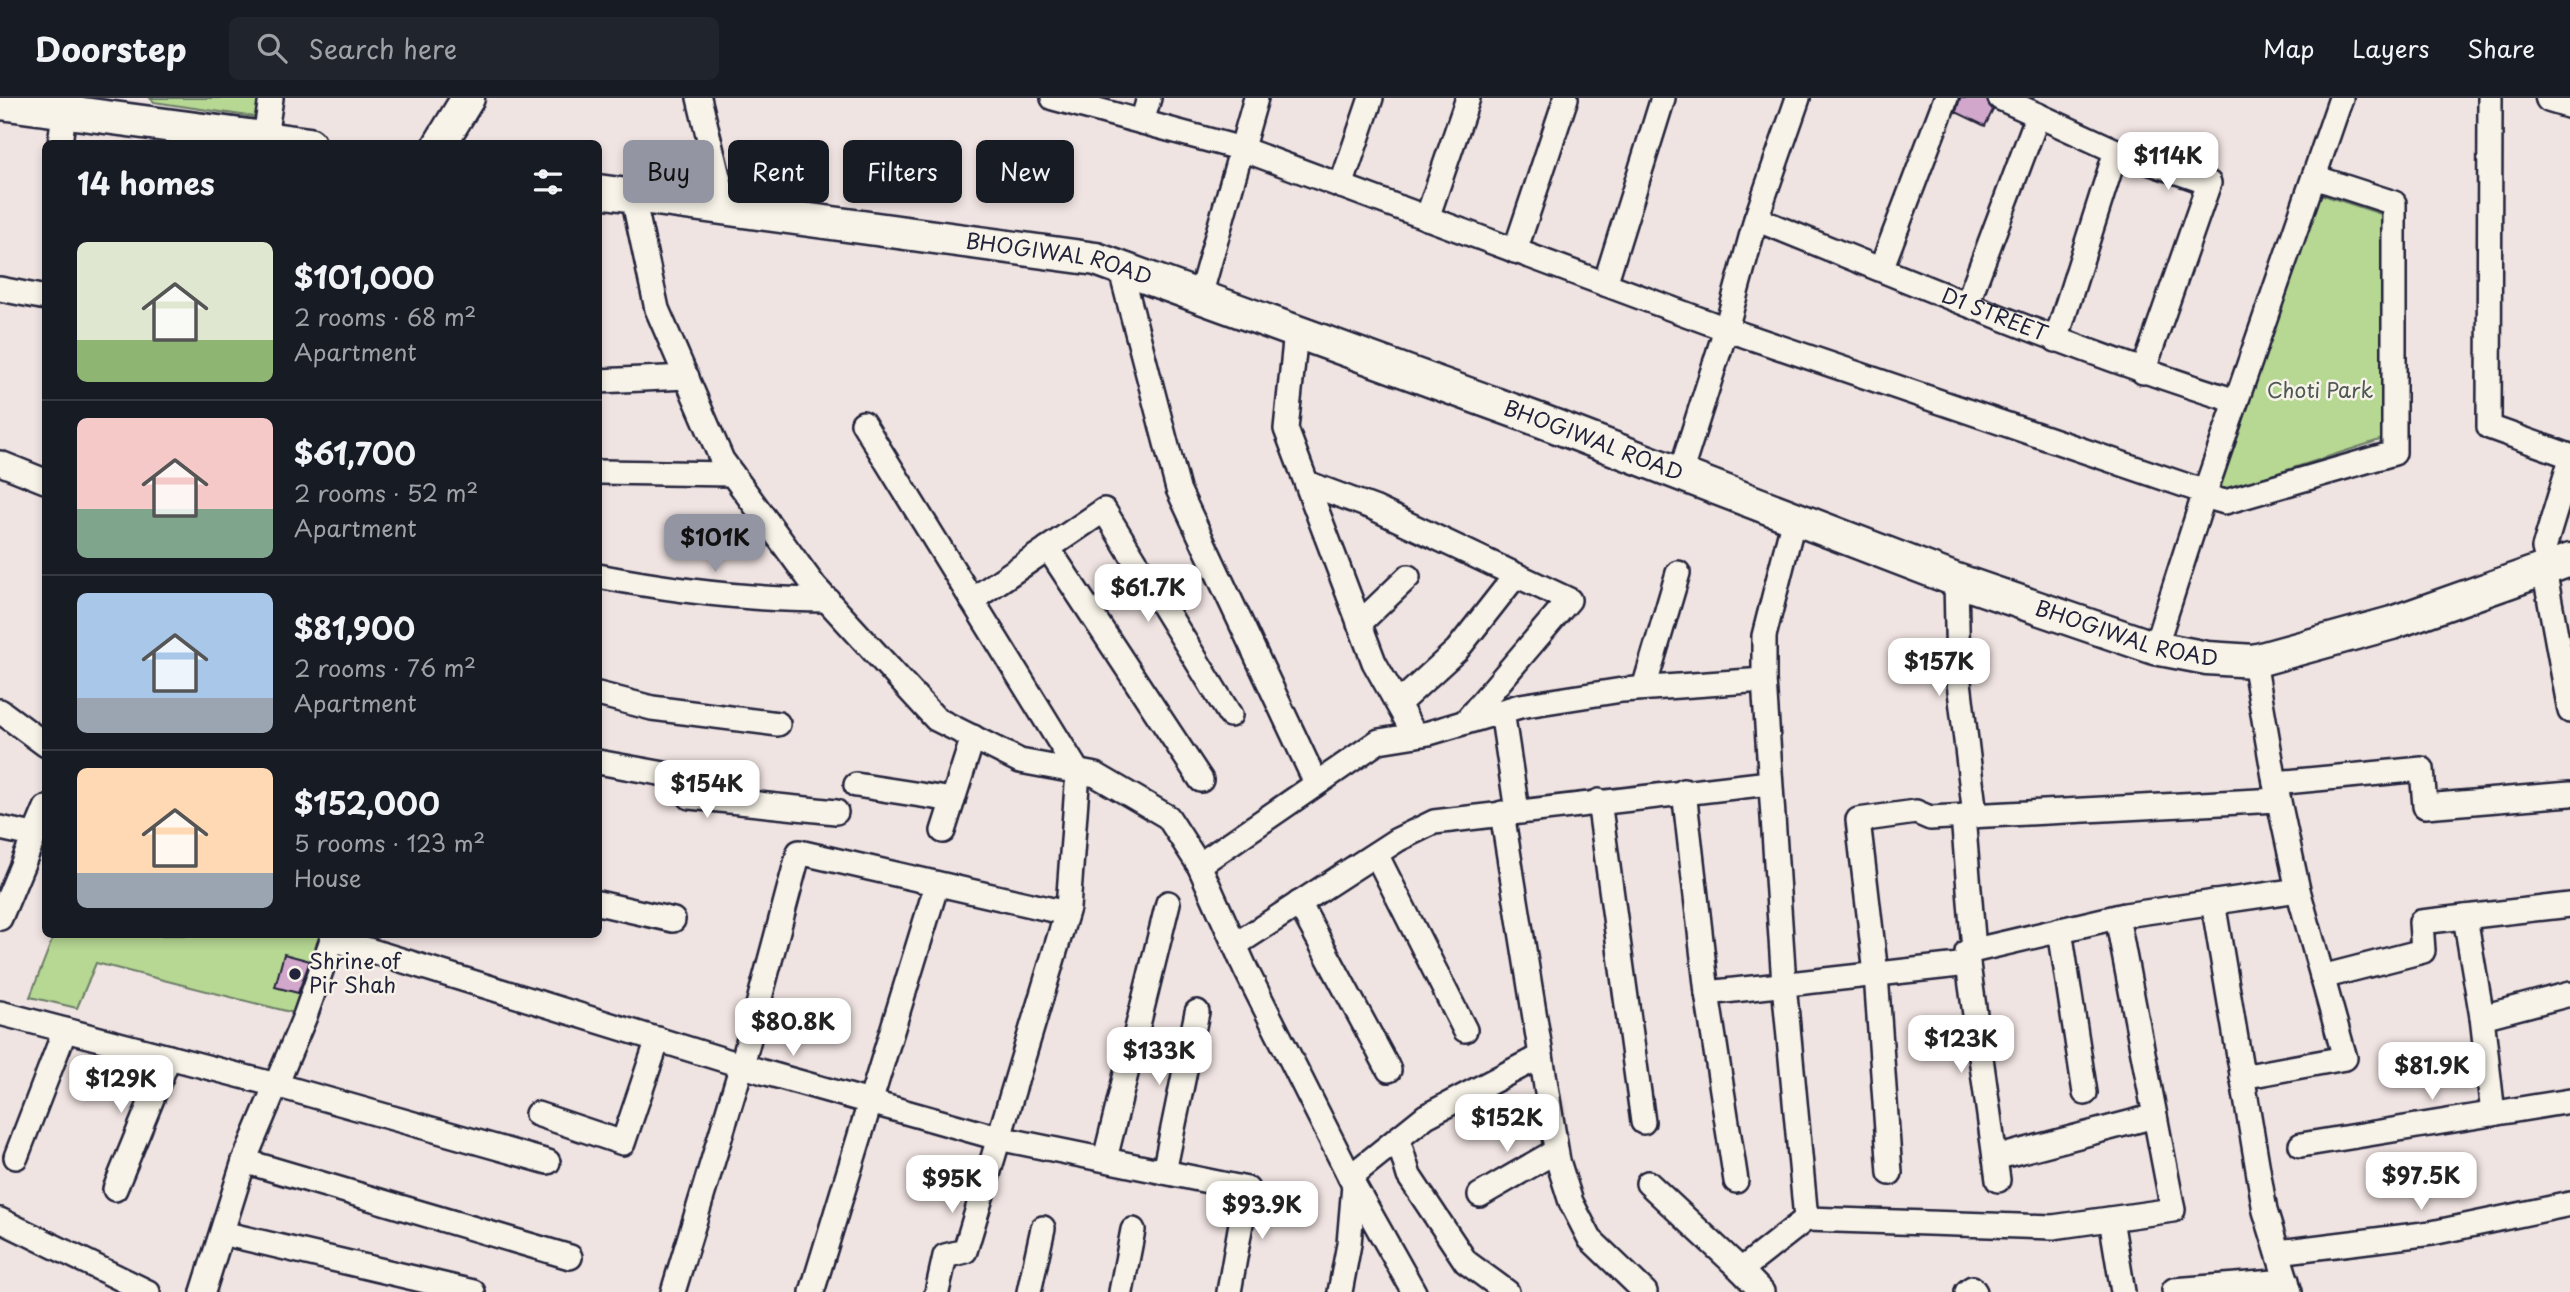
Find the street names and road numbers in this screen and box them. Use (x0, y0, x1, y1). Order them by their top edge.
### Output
street label: BHOGIWAL ROAD (964, 223, 1157, 292)
street label: D1 STREET (1937, 278, 2053, 348)
street label: BHOGIWAL ROAD (1500, 390, 1688, 488)
street label: BHOGIWAL ROAD (2031, 590, 2219, 673)

